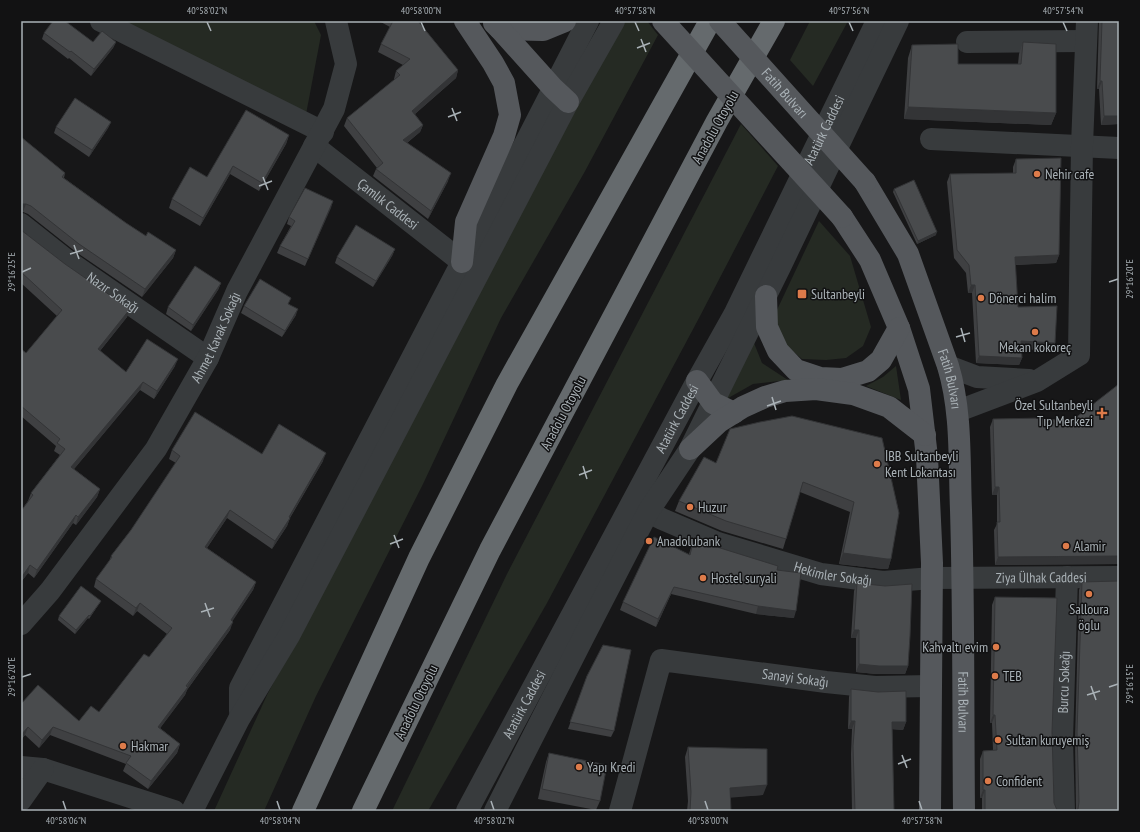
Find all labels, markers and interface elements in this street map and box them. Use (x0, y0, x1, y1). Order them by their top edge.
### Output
text: 40°58'02"N (187, 4, 227, 17)
text: 40°58'00"N (401, 4, 441, 17)
text: 40°57'58"N (615, 4, 655, 17)
text: 40°57'56"N (829, 4, 869, 17)
text: 40°57'54"N (1043, 4, 1083, 17)
street label: Fatih Bulvarı (758, 64, 812, 122)
street label: Anadolu Otoyolu (688, 87, 742, 167)
street label: Atatürk Caddesi (799, 92, 849, 168)
place label: Nehir cafe (1045, 165, 1094, 183)
marker: Nehir cafe (1032, 169, 1042, 179)
street label: Çamlık Caddesi (354, 174, 422, 234)
text: 29°16'25"E (5, 252, 18, 292)
text: 29°16'20"E (1123, 259, 1136, 299)
street label: Nazır Sokağı (83, 268, 143, 317)
place label: Sultanbeyli (811, 285, 865, 303)
marker: Sultanbeyli (796, 288, 808, 300)
street label: Ahmet Kavak Sokağı (187, 289, 245, 386)
place label: Dönerci halim (989, 289, 1056, 307)
marker: Dönerci halim (976, 293, 986, 303)
marker: Mekan kokoreç (1030, 327, 1040, 337)
place label: Mekan kokoreç (999, 338, 1071, 356)
street label: Fatih Bulvarı (934, 347, 966, 410)
street label: Anadolu Otoyolu (536, 373, 590, 453)
street label: Atatürk Caddesi (651, 381, 703, 456)
place label: Özel Sultanbeyli Tıp Merkezi (1015, 396, 1093, 430)
marker: Özel Sultanbeyli Tıp Merkezi (1096, 407, 1108, 419)
place label: İBB Sultanbeyli Kent Lokantası (885, 447, 959, 481)
marker: İBB Sultanbeyli Kent Lokantası (872, 459, 882, 469)
place label: Huzur (698, 498, 727, 516)
marker: Huzur (685, 502, 695, 512)
place label: Anadolubank (657, 532, 721, 550)
marker: Anadolubank (644, 536, 654, 546)
place label: Alamir (1074, 537, 1106, 555)
marker: Alamir (1061, 541, 1071, 551)
street label: Hekimler Sokağı (792, 557, 873, 589)
street label: Ziya Ülhak Caddesi (996, 568, 1087, 587)
place label: Hostel suryali (711, 569, 777, 587)
marker: Hostel suryali (698, 573, 708, 583)
marker: Salloura öglu (1084, 589, 1094, 599)
place label: Salloura öglu (1069, 600, 1109, 634)
place label: Kahvaltı evim (922, 638, 988, 656)
marker: Kahvaltı evim (991, 642, 1001, 652)
street label: Burcu Sokağı (1054, 650, 1074, 714)
text: 29°16'20"E (5, 657, 18, 697)
street label: Anadolu Otoyolu (390, 662, 442, 742)
text: 29°16'15"E (1123, 664, 1136, 704)
street label: Sanayi Sokağı (761, 665, 829, 691)
street label: Atatürk Caddesi (498, 667, 550, 742)
place label: TEB (1003, 667, 1022, 685)
street label: Fatih Bulvarı (954, 671, 973, 733)
marker: TEB (990, 671, 1000, 681)
place label: Sultan kuruyemiş (1006, 731, 1090, 749)
marker: Sultan kuruyemiş (993, 735, 1003, 745)
place label: Hakmar (131, 737, 168, 755)
marker: Hakmar (118, 741, 128, 751)
place label: Yapı Kredi (587, 758, 636, 776)
marker: Yapı Kredi (574, 762, 584, 772)
place label: Confident (996, 772, 1042, 790)
marker: Confident (983, 776, 993, 786)
text: 40°58'06"N (46, 814, 86, 827)
text: 40°58'04"N (260, 814, 300, 827)
text: 40°58'02"N (474, 814, 514, 827)
text: 40°58'00"N (688, 814, 728, 827)
text: 40°57'58"N (902, 814, 942, 827)

